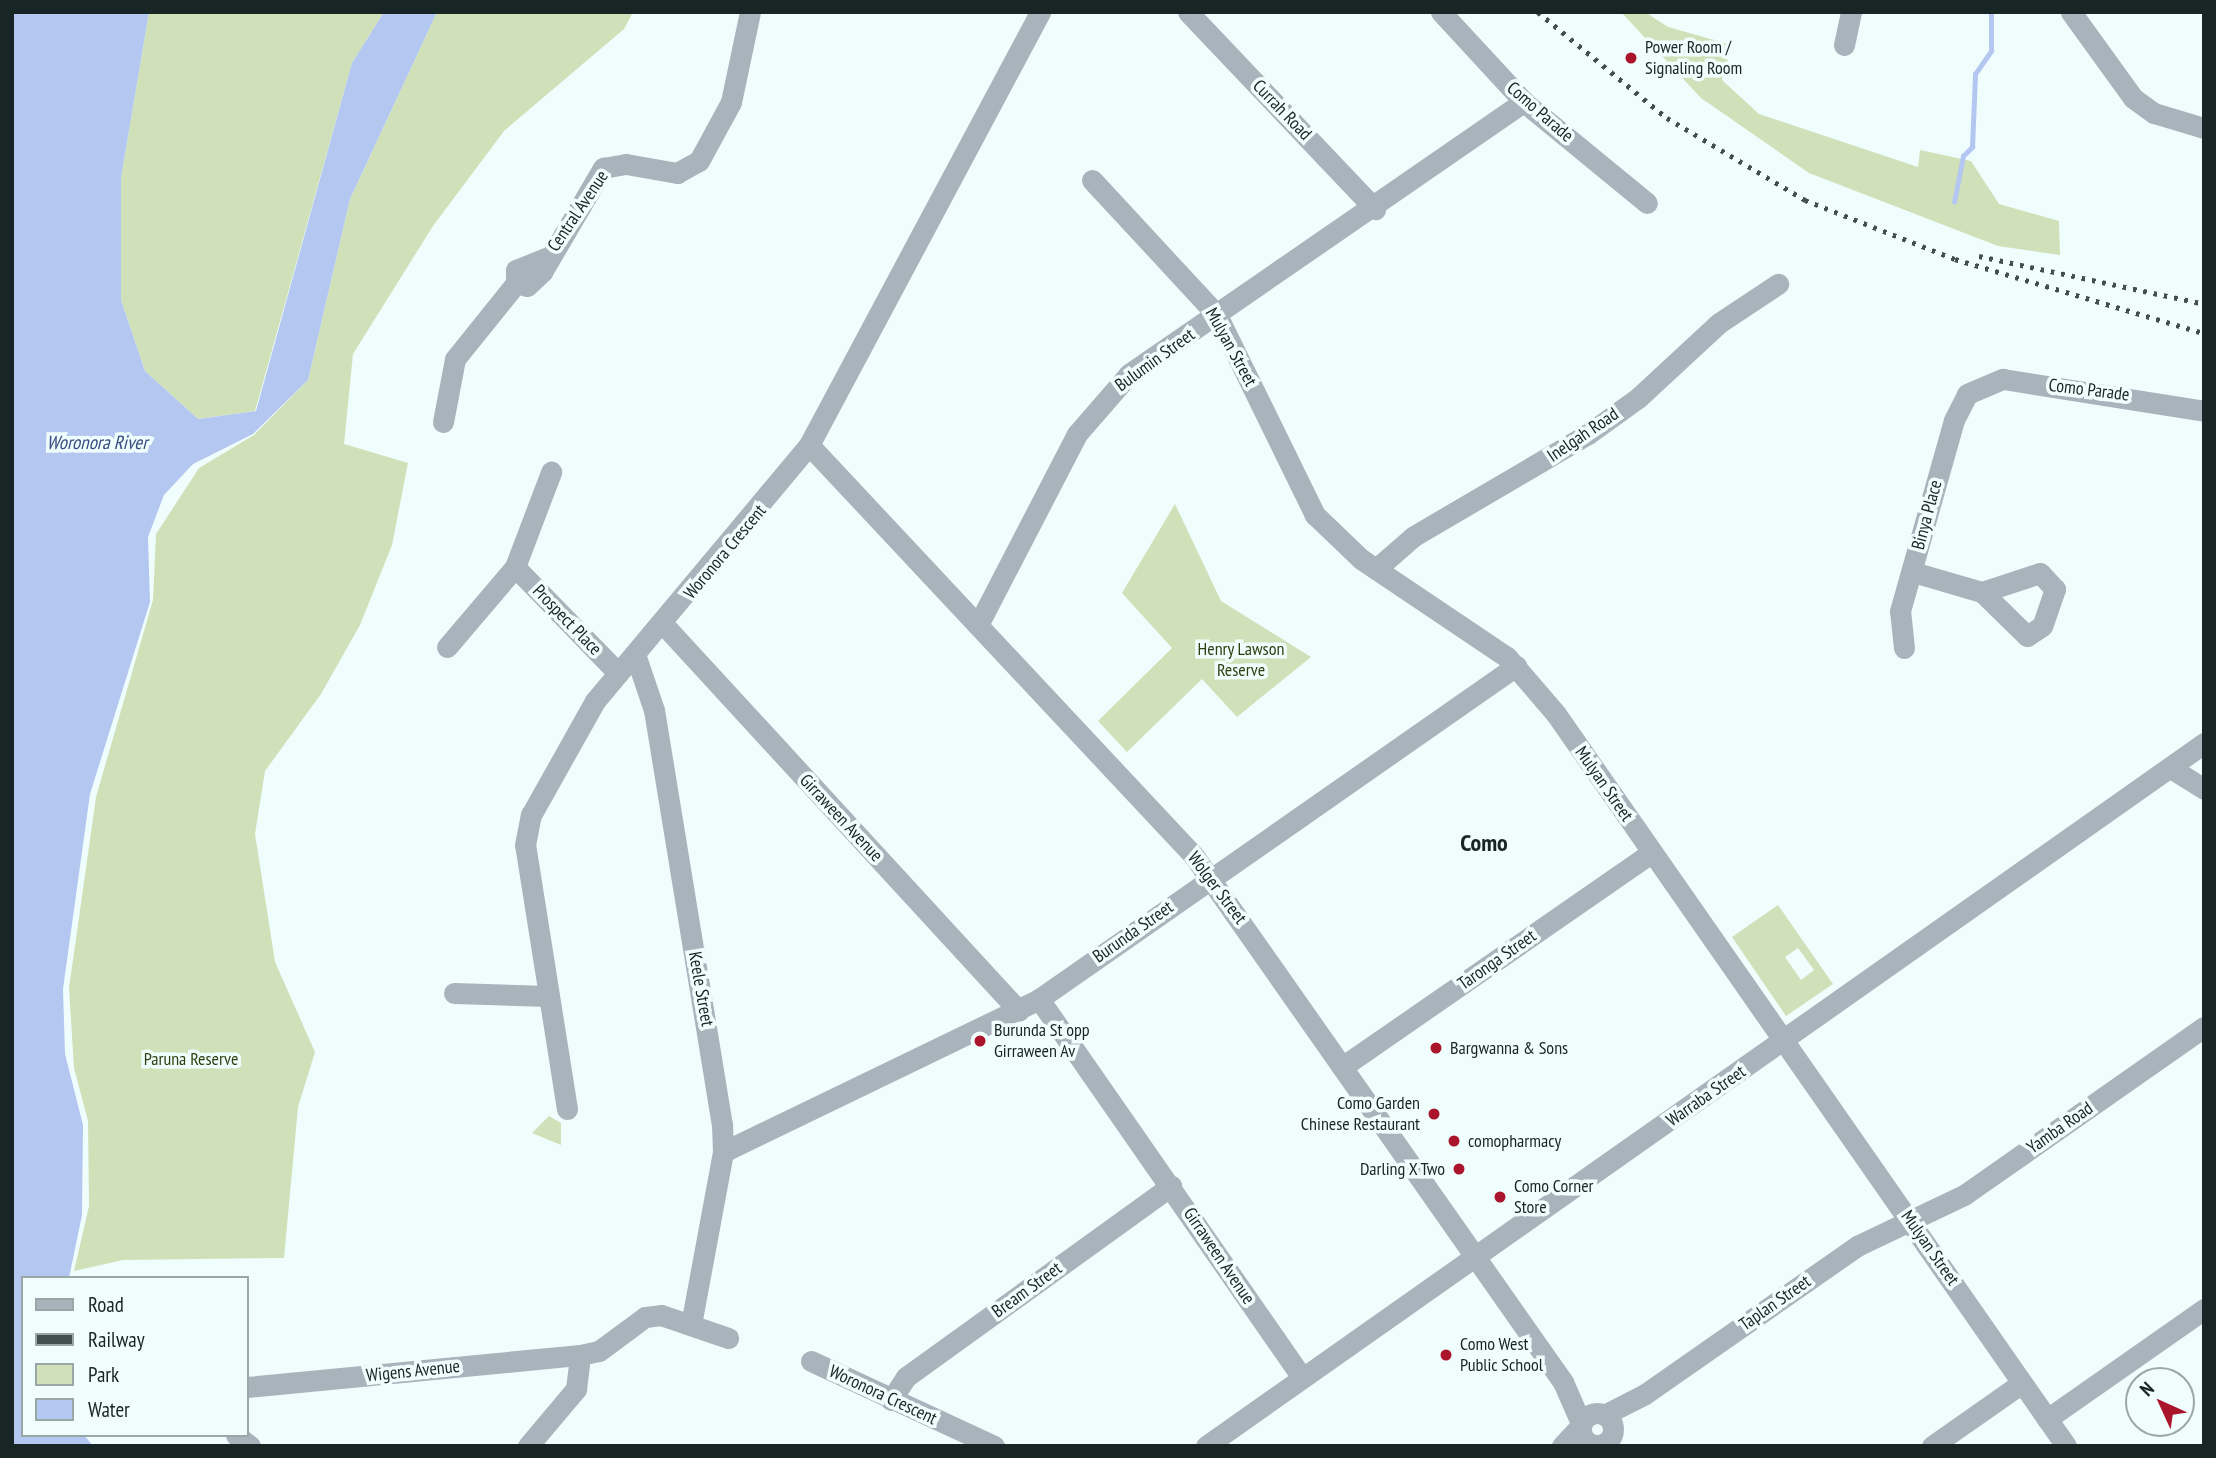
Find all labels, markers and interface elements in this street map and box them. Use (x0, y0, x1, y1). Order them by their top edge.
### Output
place label: Power Room / Signaling Room (1645, 37, 1742, 80)
marker: Power Room / Signaling Room (1623, 50, 1639, 66)
street label: Currah Road (1248, 75, 1316, 145)
street label: Como Parade (1502, 77, 1578, 147)
street label: Central Avenue (543, 166, 613, 256)
street label: Mulyan Street (1201, 304, 1261, 390)
street label: Bulumin Street (1111, 324, 1199, 396)
street label: Como Parade (2047, 374, 2131, 406)
street label: Inelgah Road (1543, 403, 1623, 467)
water label: Woronora River (47, 432, 147, 454)
street label: Binya Place (1907, 478, 1947, 552)
street label: Woronora Crescent (679, 500, 771, 604)
street label: Prospect Place (528, 580, 606, 660)
park label: Henry Lawson Reserve (1197, 639, 1285, 682)
street label: Mulyan Street (1570, 742, 1638, 826)
street label: Girraween Avenue (795, 770, 887, 866)
district label: Como (1460, 829, 1508, 857)
street label: Wolger Street (1183, 848, 1251, 928)
street label: Burunda Street (1089, 896, 1177, 968)
street label: Taronga Street (1454, 925, 1540, 995)
street label: Keele Street (684, 950, 718, 1028)
place label: Burunda St opp Girraween Av (994, 1020, 1090, 1062)
marker: Burunda St opp Girraween Av (972, 1033, 988, 1049)
place label: Bargwanna & Sons (1450, 1037, 1568, 1059)
marker: Bargwanna & Sons (1428, 1040, 1444, 1056)
park label: Paruna Reserve (144, 1048, 238, 1070)
street label: Warraba Street (1662, 1061, 1750, 1131)
place label: Como Garden Chinese Restaurant (1301, 1093, 1420, 1136)
street label: Yamba Road (2023, 1097, 2097, 1159)
marker: Como Garden Chinese Restaurant (1426, 1106, 1442, 1122)
place label: comopharmacy (1468, 1130, 1561, 1152)
marker: comopharmacy (1446, 1133, 1462, 1149)
place label: Darling X Two (1359, 1158, 1445, 1180)
marker: Darling X Two (1451, 1161, 1467, 1177)
place label: Como Corner Store (1514, 1176, 1594, 1218)
marker: Como Corner Store (1492, 1189, 1508, 1205)
street label: Girraween Avenue (1179, 1203, 1259, 1309)
street label: Mulyan Street (1896, 1206, 1964, 1290)
street label: Bream Street (988, 1258, 1066, 1322)
street label: Taplan Street (1735, 1271, 1815, 1335)
legend (21, 1276, 248, 1437)
text: Road (88, 1291, 124, 1318)
text: Railway (88, 1326, 145, 1353)
place label: Como West Public School (1460, 1334, 1543, 1376)
marker: Como West Public School (1438, 1347, 1454, 1363)
street label: Wigens Avenue (365, 1355, 461, 1387)
text: Park (88, 1361, 119, 1388)
street label: Woronora Crescent (826, 1361, 940, 1429)
north arrow (2125, 1367, 2195, 1437)
text: N (2134, 1376, 2159, 1401)
text: Water (88, 1396, 130, 1423)

